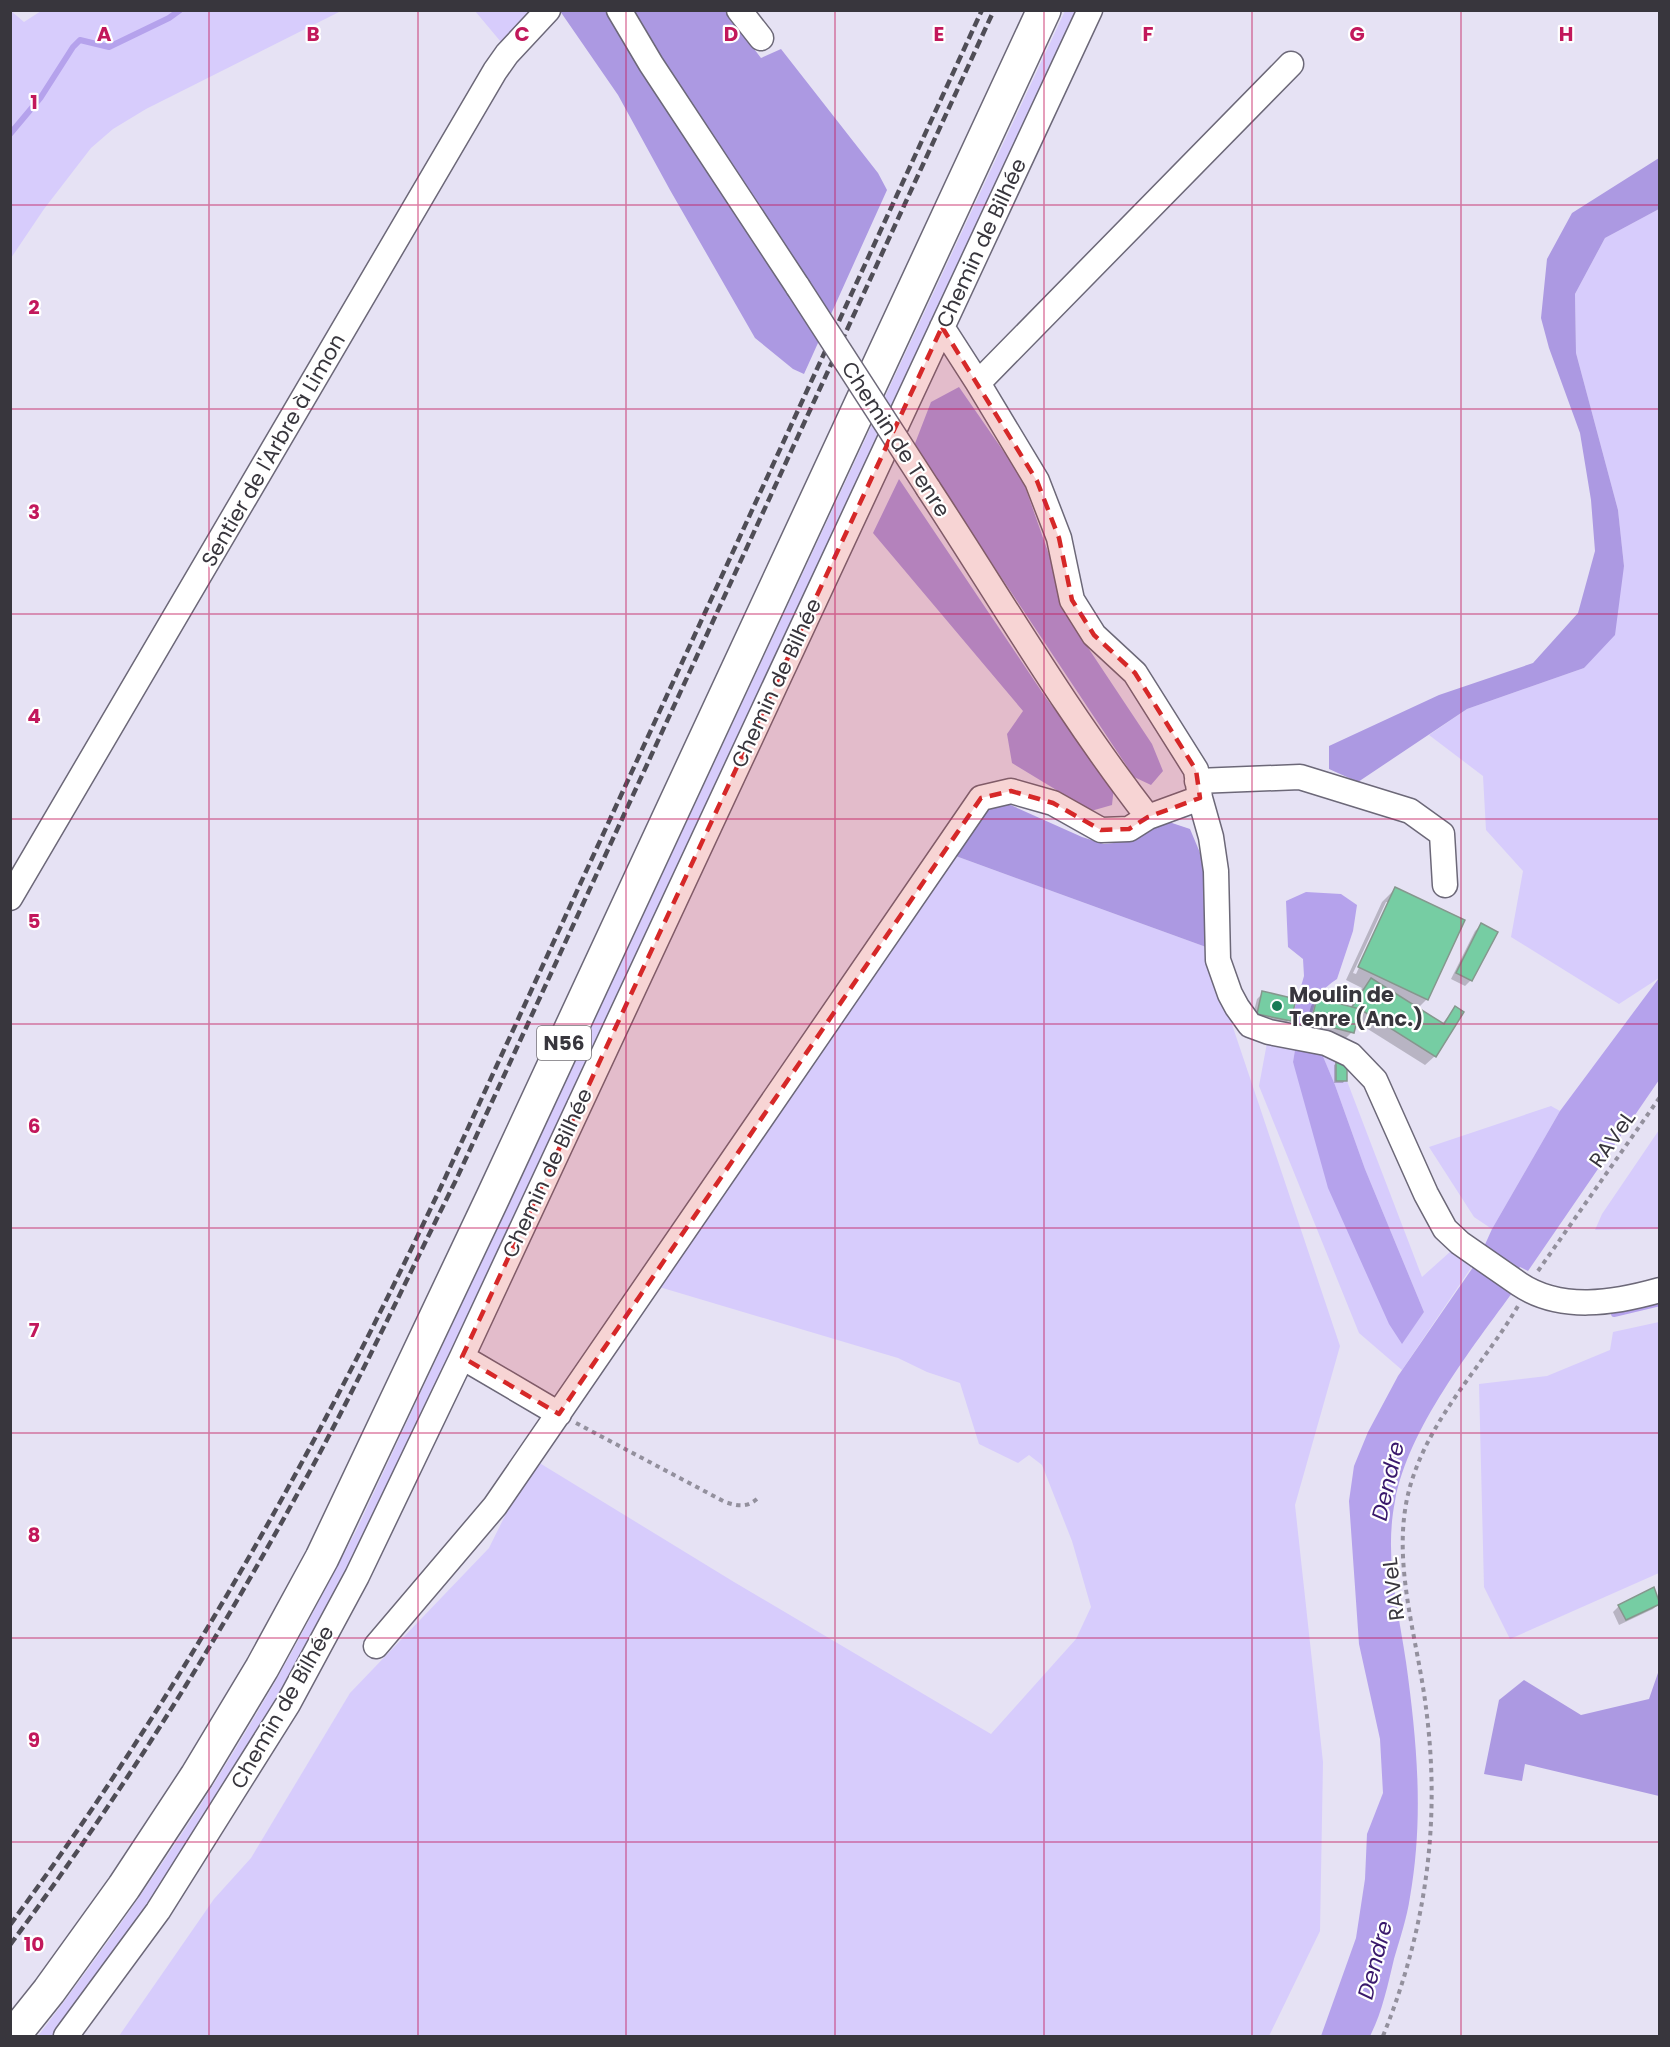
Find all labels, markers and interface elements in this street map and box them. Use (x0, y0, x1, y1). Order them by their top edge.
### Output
text: A (97, 20, 112, 48)
text: B (306, 20, 320, 48)
text: C (514, 20, 530, 48)
text: D (724, 20, 738, 48)
text: E (934, 20, 944, 48)
text: F (1143, 20, 1154, 48)
text: G (1349, 20, 1365, 48)
text: H (1559, 20, 1573, 48)
text: 1 (30, 88, 38, 116)
street label: Chemin de Bilhée (929, 153, 1033, 333)
text: 2 (28, 293, 40, 321)
street label: Sentier de l'Arbre à Limon (194, 328, 352, 572)
street label: Chemin de Tenre (835, 356, 957, 522)
text: 3 (28, 498, 40, 526)
street label: Chemin de Bilhée (724, 593, 828, 773)
text: 4 (27, 702, 41, 730)
text: 5 (28, 907, 41, 935)
place label: Moulin de Tenre (Anc.) (1289, 980, 1423, 1033)
marker: Moulin de Tenre (Anc.) (1270, 999, 1284, 1013)
road number: N56 (537, 1026, 591, 1060)
street label: Chemin de Bilhée (495, 1083, 599, 1263)
street label: RAVeL (1582, 1105, 1642, 1173)
text: 6 (28, 1112, 40, 1140)
text: 7 (29, 1316, 40, 1344)
water label: Dendre (1364, 1439, 1412, 1523)
text: 8 (28, 1521, 40, 1549)
street label: RAVeL (1375, 1556, 1411, 1622)
street label: Chemin de Bilhée (223, 1620, 341, 1794)
text: 9 (28, 1726, 40, 1754)
water label: Dendre (1350, 1917, 1400, 2003)
text: 10 (24, 1930, 44, 1958)

